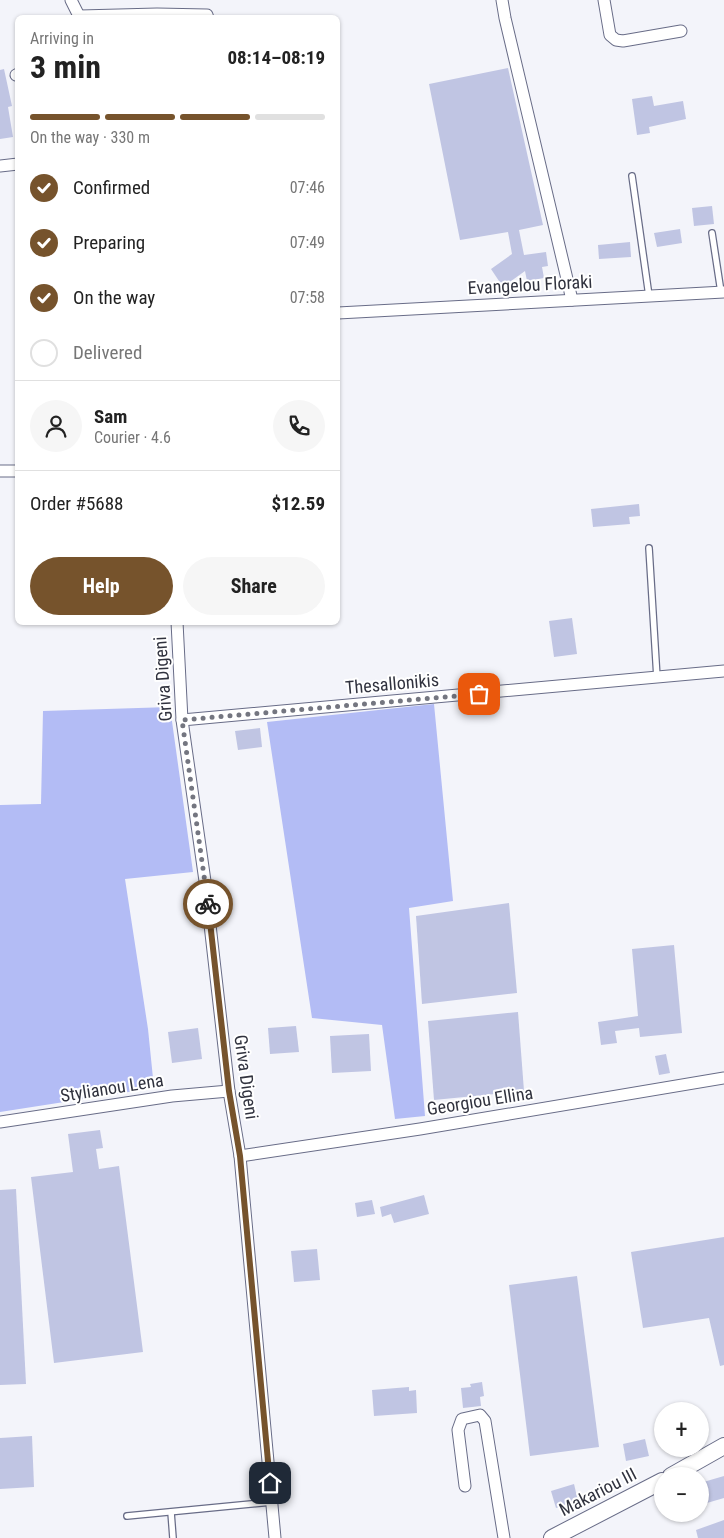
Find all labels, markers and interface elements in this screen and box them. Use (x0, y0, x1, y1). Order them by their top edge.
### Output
text: Arriving in (30, 29, 94, 48)
text: 08:14–08:19 (227, 46, 325, 69)
text: 3 min (30, 48, 101, 86)
text: On the way · 330 m (30, 128, 150, 147)
icon: check (30, 174, 58, 202)
text: Confirmed (73, 176, 150, 199)
text: 07:46 (290, 178, 325, 197)
icon: check (30, 229, 58, 257)
text: Preparing (73, 231, 145, 254)
text: 07:49 (290, 233, 325, 252)
street label: Evangelou Floraki (467, 271, 593, 298)
icon: check (30, 284, 58, 312)
text: On the way (73, 286, 155, 309)
text: 07:58 (290, 288, 325, 307)
text: Delivered (73, 341, 142, 364)
button: person (30, 400, 82, 452)
button: phone (273, 400, 325, 452)
text: Sam (94, 405, 127, 428)
text: Courier · 4.6 (94, 428, 171, 447)
text: Order #5688 (30, 492, 123, 515)
text: $12.59 (271, 492, 325, 515)
button: Help (30, 557, 173, 615)
button: Share (183, 557, 325, 615)
street label: Griva Digeni (149, 636, 176, 722)
street label: Thesallonikis (344, 669, 440, 698)
pin (458, 673, 500, 715)
icon: bag (465, 680, 493, 708)
courier (183, 879, 233, 929)
icon: bike (194, 890, 222, 918)
street label: Griva Digeni (230, 1033, 263, 1121)
street label: Stylianou Lena (59, 1069, 165, 1106)
street label: Georgiou Ellina (425, 1082, 534, 1119)
map controls (654, 1402, 709, 1522)
button: + (654, 1402, 709, 1457)
pin (249, 1462, 291, 1504)
street label: Makariou III (556, 1463, 640, 1520)
button: − (654, 1467, 709, 1522)
icon: home (256, 1469, 284, 1497)

